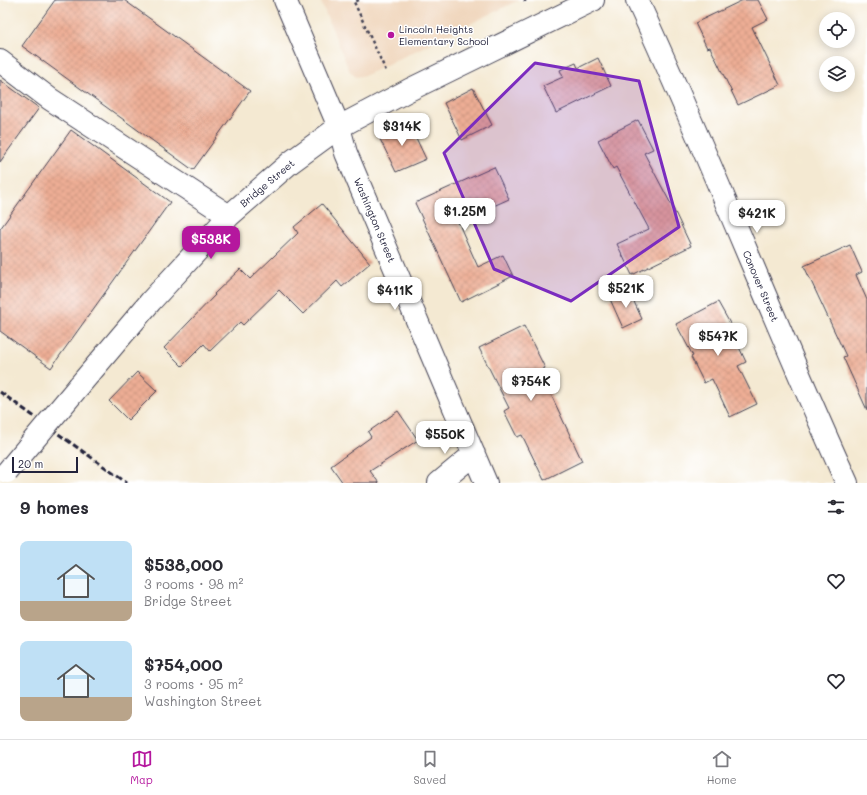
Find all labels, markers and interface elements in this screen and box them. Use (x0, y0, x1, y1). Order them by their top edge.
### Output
map controls (819, 12, 855, 92)
button: locate (819, 12, 855, 48)
place label: Lincoln Heights Elementary School (399, 22, 489, 48)
marker: Lincoln Heights Elementary School (386, 30, 396, 40)
button: layers (819, 56, 855, 92)
pin: $314K (374, 113, 430, 147)
text: $314K (383, 117, 421, 134)
street label: Bridge Street (237, 156, 297, 210)
street label: Washington Street (351, 175, 399, 265)
pin: $1.25M (432, 198, 498, 232)
pin: $421K (729, 200, 785, 234)
text: $1.25M (443, 202, 487, 219)
text: $421K (738, 204, 776, 221)
pin: $538K (183, 226, 239, 260)
text: $538K (191, 230, 231, 247)
street label: Conover Street (740, 248, 782, 324)
pin: $521K (598, 275, 654, 309)
pin: $411K (367, 277, 423, 311)
text: $521K (607, 279, 645, 296)
text: $411K (377, 281, 413, 298)
pin: $547K (690, 323, 746, 357)
text: $547K (698, 327, 738, 344)
pin: $754K (503, 368, 559, 402)
text: $754K (511, 372, 551, 389)
pin: $550K (417, 421, 473, 455)
text: $550K (425, 425, 465, 442)
scale bar (12, 455, 78, 474)
text: 20 m (18, 456, 43, 471)
text: 9 homes (20, 496, 89, 518)
icon: filters (825, 496, 847, 518)
text: $538,000 (144, 553, 223, 575)
icon: home (52, 557, 100, 605)
icon: heart (825, 570, 847, 592)
text: 3 rooms · 98 m² (144, 575, 243, 592)
text: Bridge Street (144, 592, 232, 609)
text: $754,000 (144, 653, 223, 675)
icon: home (52, 657, 100, 705)
icon: heart (825, 670, 847, 692)
text: 3 rooms · 95 m² (144, 675, 243, 692)
text: Washington Street (144, 692, 262, 709)
tab: Map (130, 748, 153, 787)
tab: Saved (413, 748, 446, 787)
tab: Home (707, 748, 737, 787)

